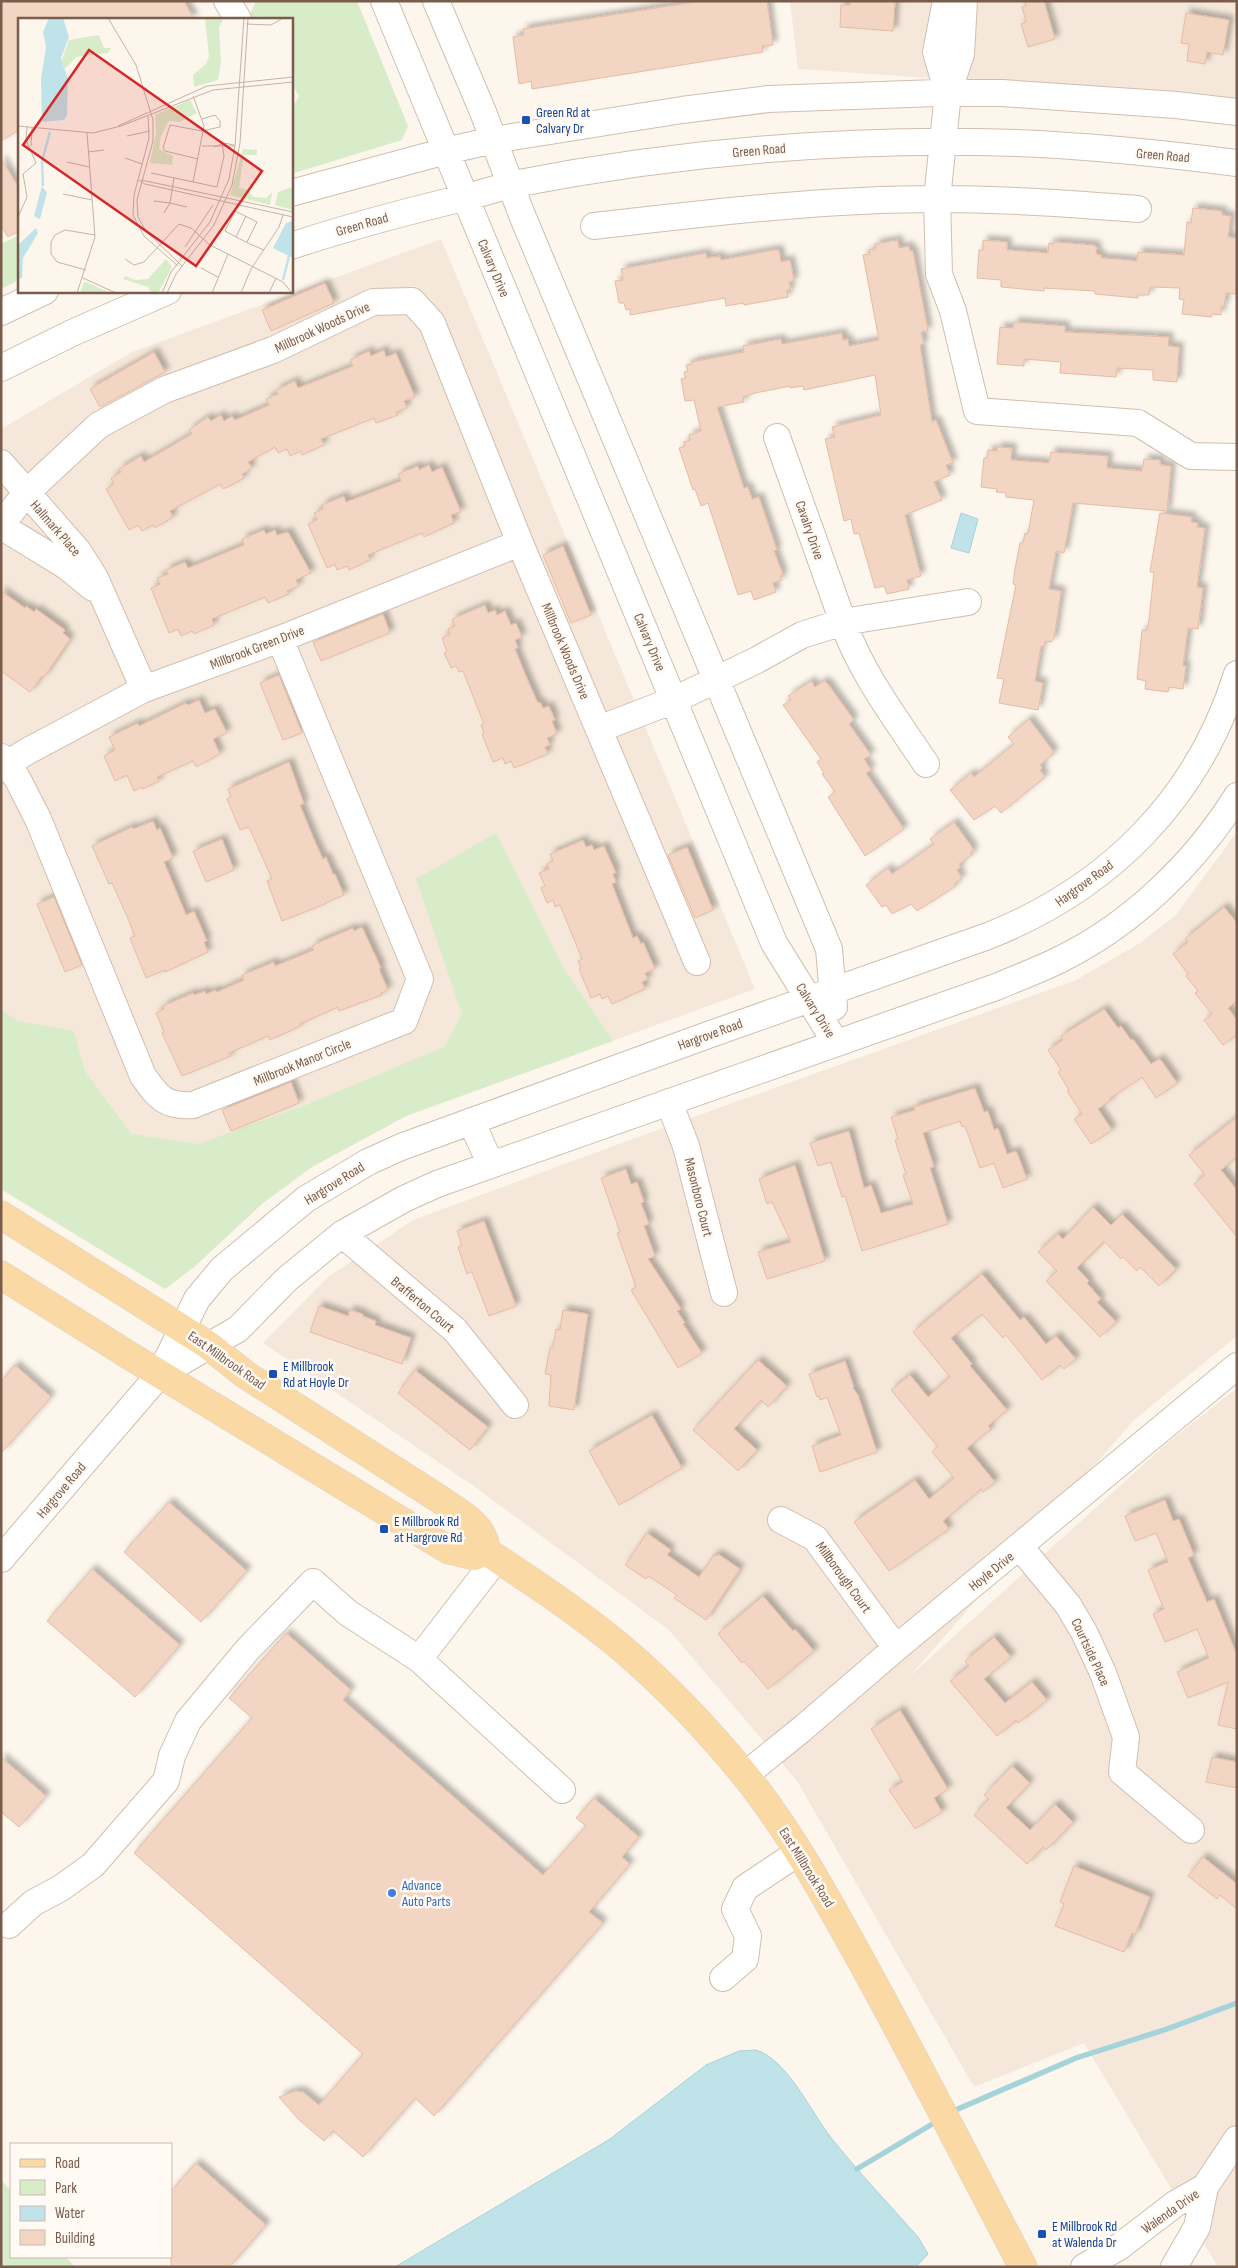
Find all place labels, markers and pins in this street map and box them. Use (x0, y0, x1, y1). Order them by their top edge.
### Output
place label: Green Rd at Calvary Dr (536, 104, 590, 137)
marker: Green Rd at Calvary Dr (520, 114, 532, 126)
place label: E Millbrook Rd at Hoyle Dr (283, 1358, 349, 1391)
marker: E Millbrook Rd at Hoyle Dr (267, 1368, 279, 1380)
place label: E Millbrook Rd at Hargrove Rd (394, 1513, 463, 1546)
marker: E Millbrook Rd at Hargrove Rd (378, 1523, 390, 1535)
place label: Advance Auto Parts (401, 1877, 451, 1910)
marker: Advance Auto Parts (386, 1887, 398, 1899)
place label: E Millbrook Rd at Walenda Dr (1052, 2218, 1117, 2251)
marker: E Millbrook Rd at Walenda Dr (1036, 2228, 1048, 2240)

